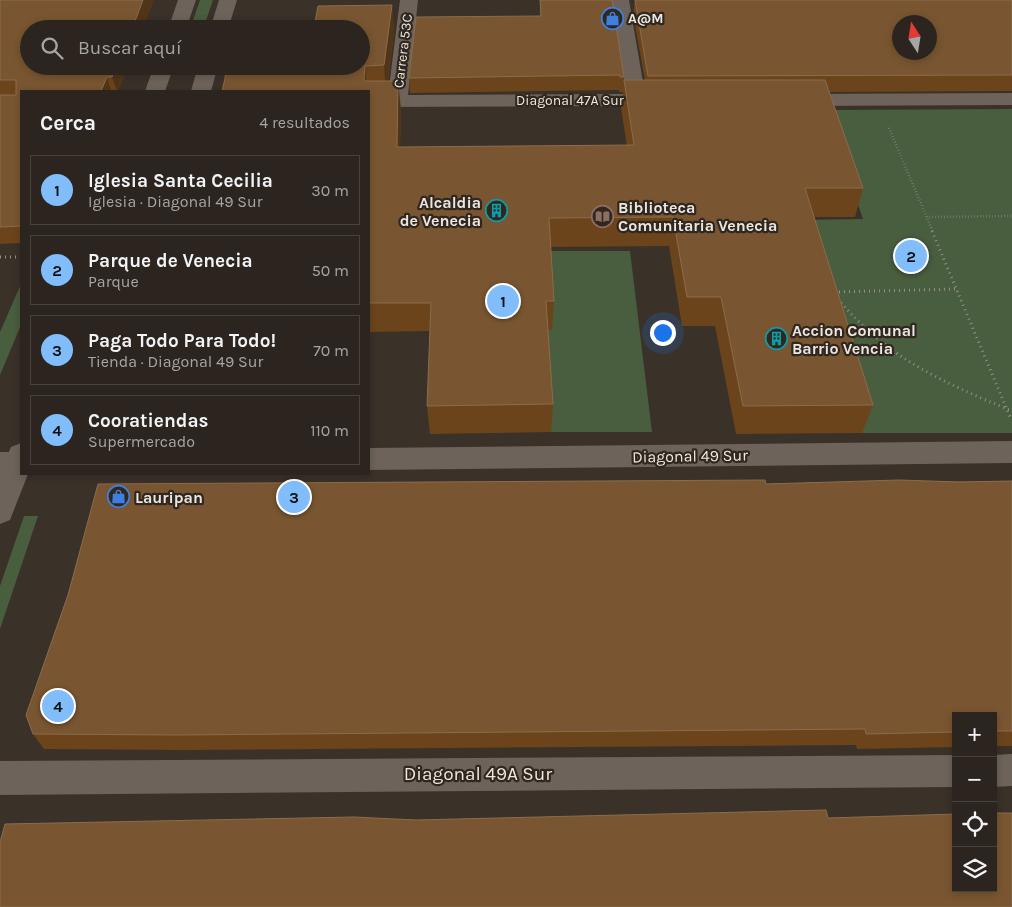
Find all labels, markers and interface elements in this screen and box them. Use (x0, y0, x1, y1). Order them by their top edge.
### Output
shop icon: A@M (600, 6, 624, 30)
place label: A@M (628, 10, 663, 27)
street label: Carrera 53C (390, 13, 416, 89)
north arrow (892, 15, 937, 60)
search box (20, 20, 370, 75)
icon: search (38, 34, 66, 62)
text: Buscar aquí (78, 37, 182, 59)
street label: Diagonal 47A Sur (516, 92, 625, 109)
text: Cerca (40, 111, 96, 135)
text: 4 resultados (259, 113, 350, 132)
text: Iglesia Santa Cecilia (88, 170, 273, 192)
text: 1 (54, 181, 60, 200)
text: 30 m (311, 181, 349, 200)
text: Iglesia · Diagonal 49 Sur (88, 192, 262, 211)
place label: Alcaldia de Venecia (400, 193, 481, 230)
place label: Biblioteca Comunitaria Venecia (618, 198, 777, 235)
building icon: Alcaldia de Venecia (485, 199, 509, 223)
library icon: Biblioteca Comunitaria Venecia (590, 204, 614, 228)
pin: 2 (895, 237, 927, 275)
text: Parque de Venecia (88, 250, 253, 272)
text: 2 (52, 261, 62, 280)
text: 50 m (312, 261, 349, 280)
text: Parque (88, 272, 139, 291)
pin: 1 (487, 282, 519, 320)
your location (650, 320, 676, 346)
place label: Accion Comunal Barrio Vencia (792, 321, 916, 358)
building icon: Accion Comunal Barrio Vencia (764, 327, 788, 351)
text: Paga Todo Para Todo! (88, 330, 276, 352)
text: 3 (52, 341, 62, 360)
text: 70 m (313, 341, 349, 360)
text: Tienda · Diagonal 49 Sur (88, 352, 263, 371)
text: Cooratiendas (88, 410, 209, 432)
text: 4 (52, 421, 62, 440)
text: 110 m (310, 421, 349, 440)
text: Supermercado (88, 432, 195, 451)
street label: Diagonal 49 Sur (632, 445, 748, 467)
pin: 3 (278, 478, 310, 516)
shop icon: Lauripan (107, 485, 131, 509)
place label: Lauripan (135, 488, 203, 507)
pin: 4 (42, 687, 74, 725)
map controls (952, 712, 997, 892)
button: + (952, 712, 997, 757)
button: − (952, 757, 997, 802)
street label: Diagonal 49A Sur (404, 763, 552, 785)
button: locate (952, 802, 997, 847)
button: layers (952, 847, 997, 892)

